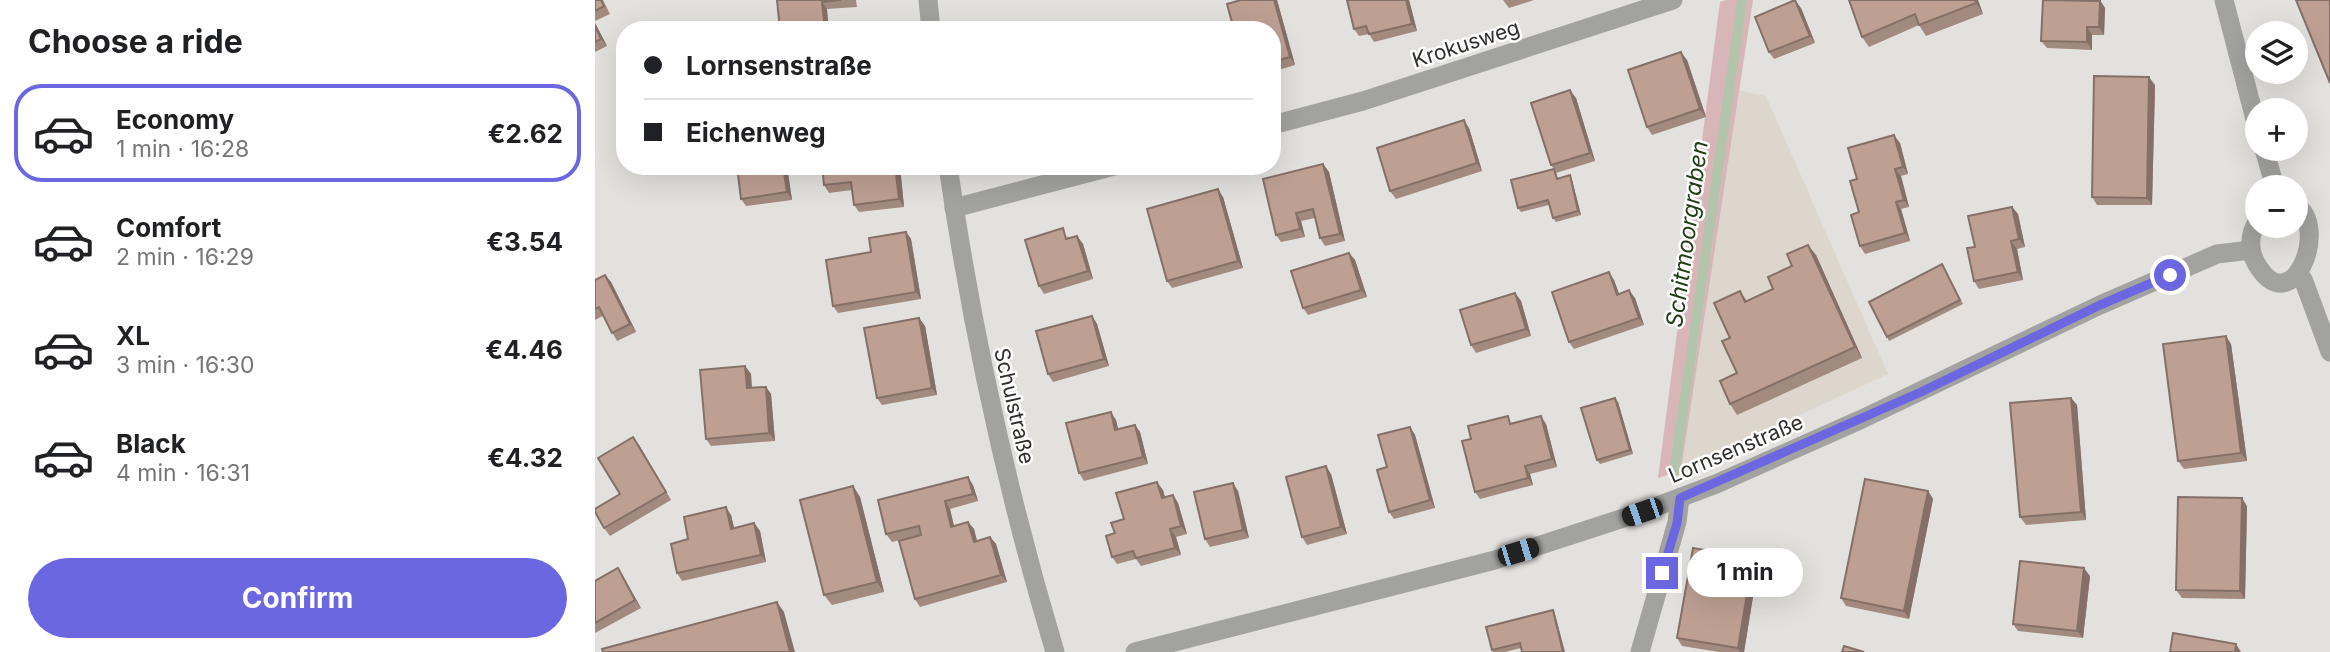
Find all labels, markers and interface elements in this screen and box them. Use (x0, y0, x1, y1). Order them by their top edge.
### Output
street label: Krokusweg (1409, 14, 1523, 73)
map controls (2245, 21, 2308, 238)
button: layers (2245, 21, 2308, 84)
text: Choose a ride (28, 22, 243, 61)
text: Lornsenstraße (686, 50, 872, 81)
button: + (2245, 98, 2308, 161)
icon: car (32, 102, 95, 165)
text: Economy (116, 104, 234, 135)
text: Eichenweg (686, 117, 826, 148)
text: €2.62 (488, 118, 563, 149)
text: 1 min · 16:28 (116, 135, 249, 163)
water label: Schitmoorgraben (1660, 139, 1714, 329)
button: − (2245, 175, 2308, 238)
icon: car (32, 210, 95, 273)
text: Comfort (116, 212, 221, 243)
text: €3.54 (486, 226, 563, 257)
text: 2 min · 16:29 (116, 243, 254, 271)
route start (2154, 259, 2186, 291)
icon: car (32, 318, 95, 381)
text: XL (116, 320, 150, 351)
text: €4.46 (485, 334, 563, 365)
street label: Schulstraße (989, 345, 1040, 466)
text: 3 min · 16:30 (116, 351, 255, 379)
street label: Lornsenstraße (1665, 409, 1807, 488)
icon: car (32, 426, 95, 489)
text: Black (116, 428, 186, 459)
text: €4.32 (487, 442, 563, 473)
text: 4 min · 16:31 (116, 459, 250, 487)
car (1619, 495, 1666, 529)
car (1495, 536, 1542, 568)
callout: 1 min (1687, 548, 1802, 598)
route end (1646, 557, 1678, 589)
button: Confirm (28, 558, 567, 638)
text: 1 min (1717, 558, 1773, 586)

